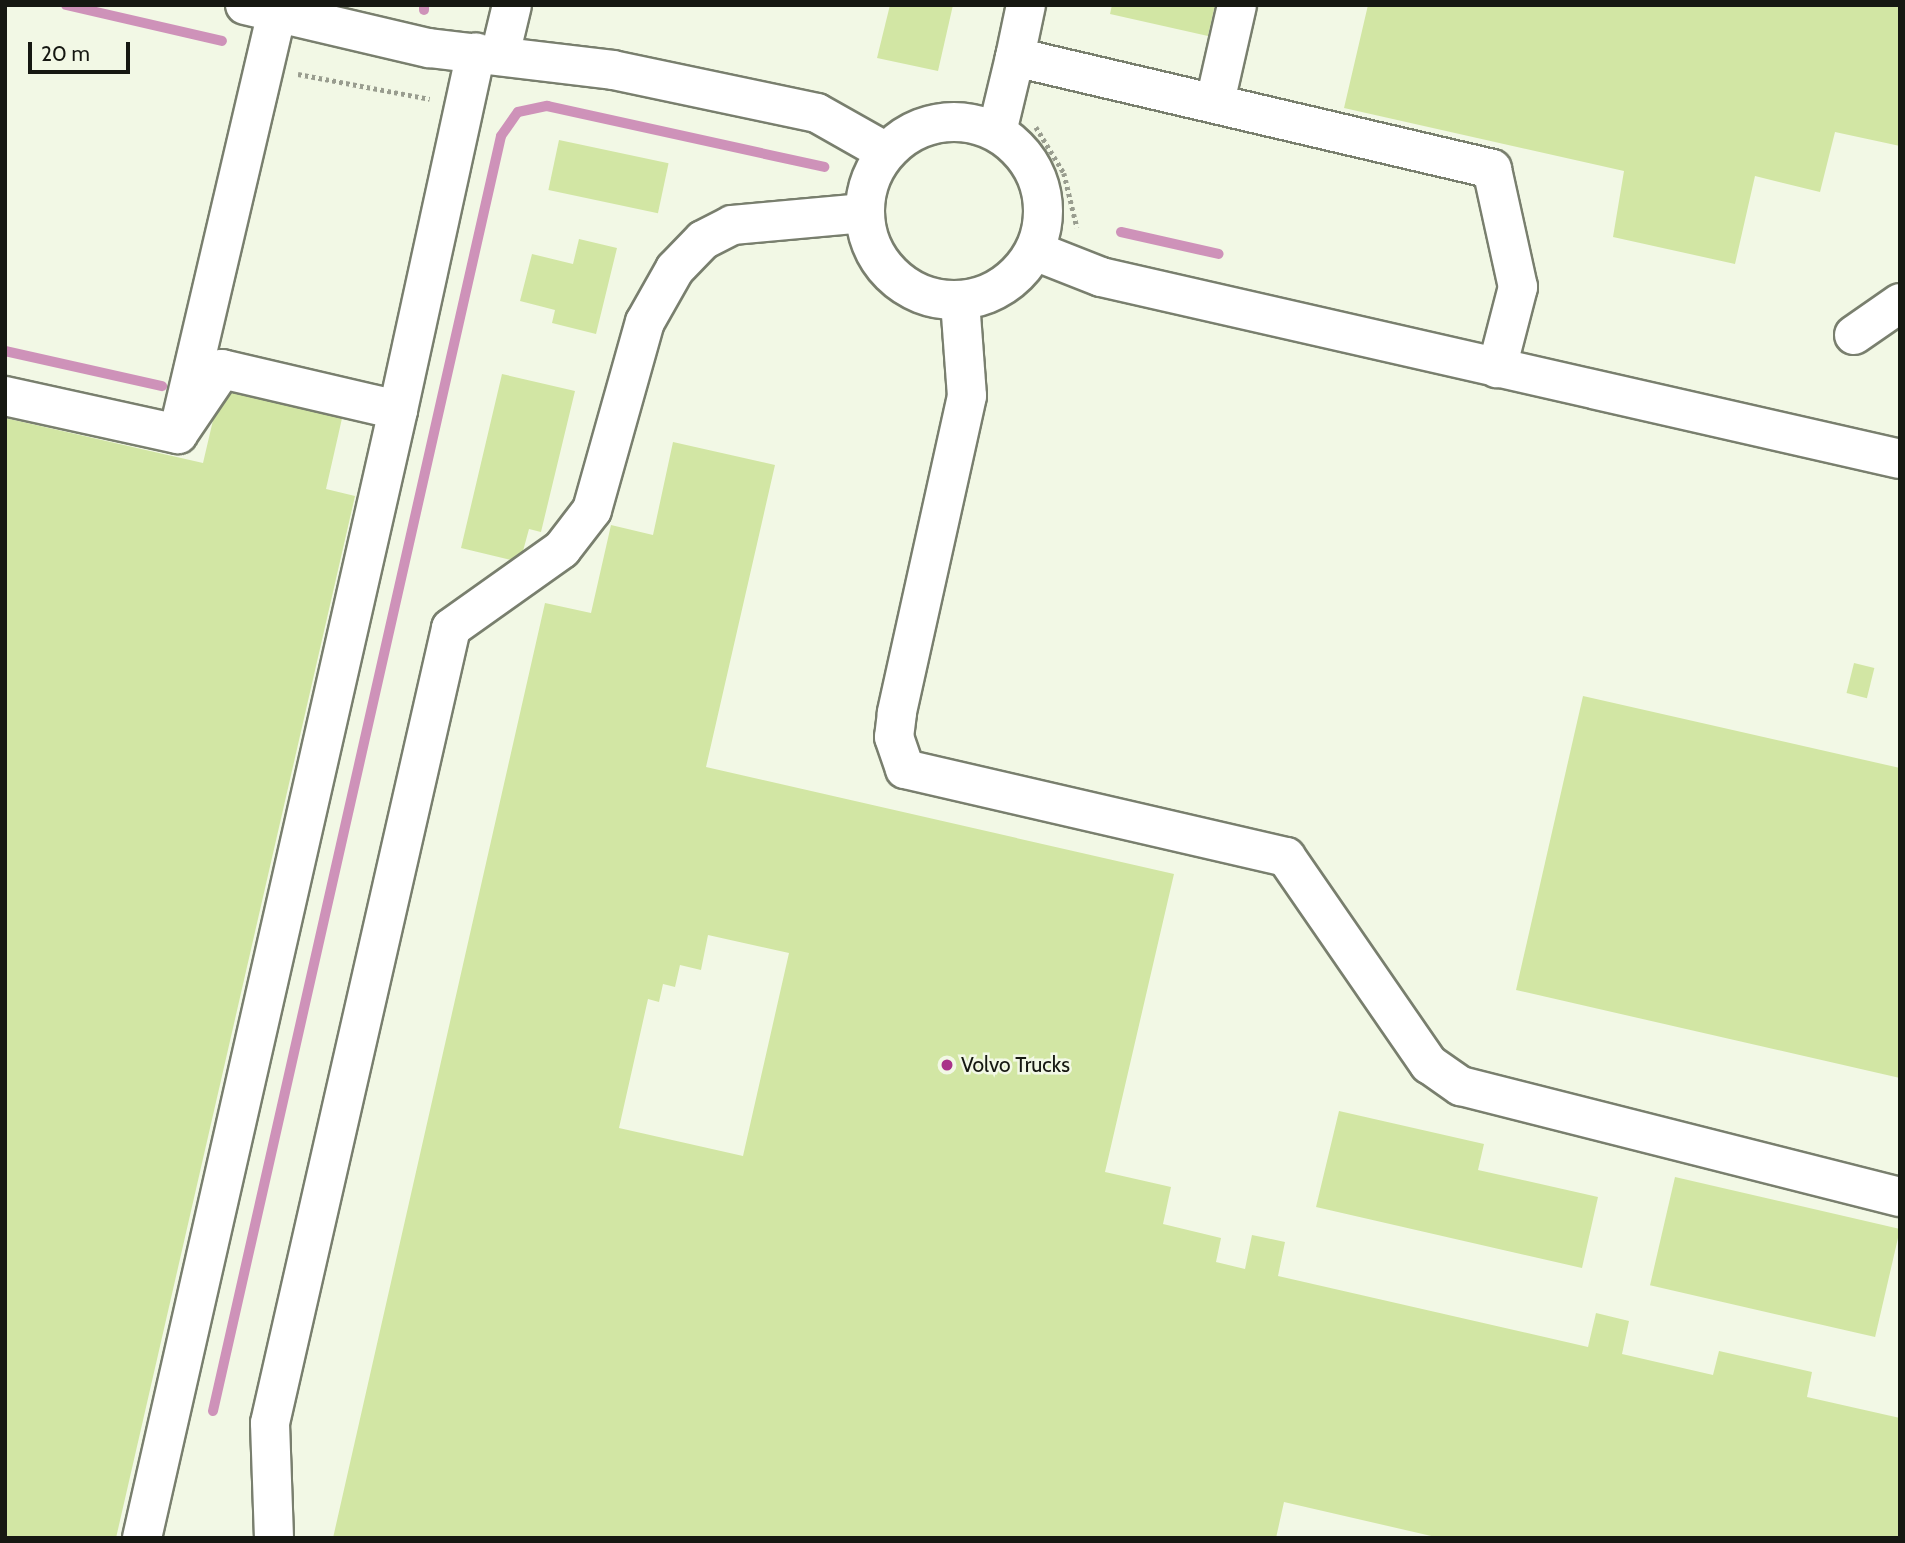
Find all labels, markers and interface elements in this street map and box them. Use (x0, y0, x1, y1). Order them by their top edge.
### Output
scale bar (32, 28, 133, 72)
text: 20 m (41, 41, 90, 66)
place label: Volvo Trucks (961, 1052, 1070, 1078)
marker: Volvo Trucks (939, 1057, 955, 1073)

